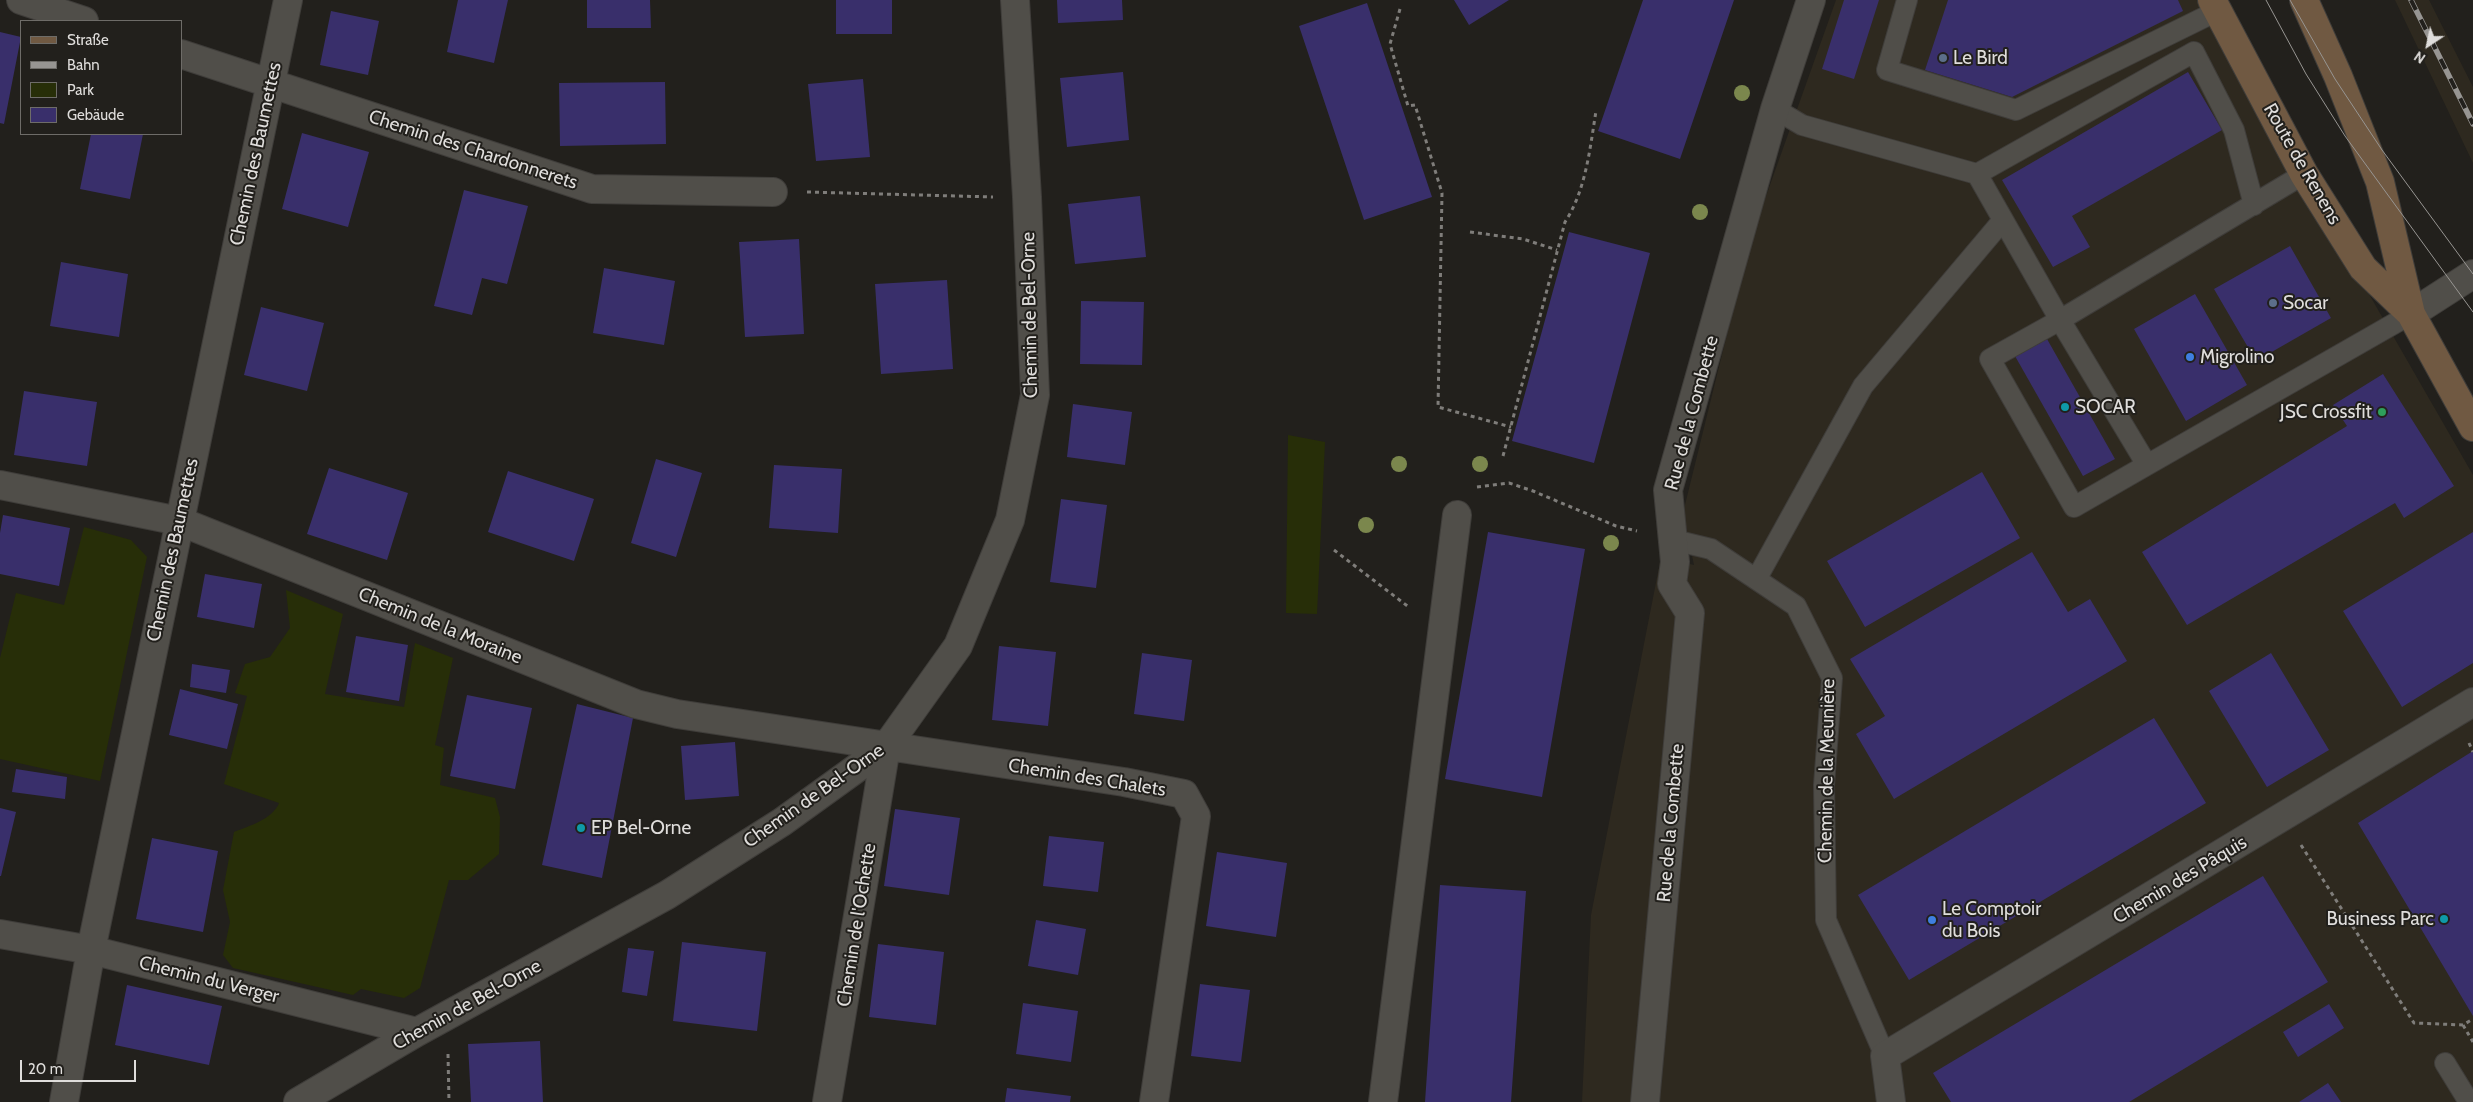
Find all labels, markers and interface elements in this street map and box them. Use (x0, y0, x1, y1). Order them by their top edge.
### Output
legend (20, 20, 182, 135)
north arrow (2403, 20, 2453, 70)
text: Straße (67, 31, 109, 49)
place label: Le Bird (1953, 47, 2008, 69)
text: N (2410, 47, 2429, 68)
marker: Le Bird (1937, 52, 1949, 64)
text: Bahn (67, 56, 100, 74)
street label: Chemin des Baumettes (225, 60, 287, 248)
text: Park (67, 81, 94, 99)
street label: Route de Renens (2258, 99, 2346, 229)
street label: Chemin des Chardonnerets (366, 105, 580, 195)
text: Gebäude (67, 106, 124, 124)
street label: Chemin de Bel-Orne (1017, 232, 1043, 398)
place label: Socar (2283, 292, 2328, 314)
marker: Socar (2267, 297, 2279, 309)
street label: Rue de la Combette (1660, 333, 1724, 493)
place label: Migrolino (2200, 346, 2275, 368)
marker: Migrolino (2184, 351, 2196, 363)
place label: SOCAR (2075, 396, 2136, 418)
marker: SOCAR (2059, 401, 2071, 413)
place label: JSC Crossfit (2280, 401, 2372, 423)
marker: JSC Crossfit (2376, 406, 2388, 418)
street label: Chemin des Baumettes (142, 456, 204, 644)
street label: Chemin de la Moraine (355, 583, 525, 669)
street label: Chemin de la Meunière (1814, 679, 1840, 863)
street label: Chemin de Bel-Orne (739, 739, 889, 853)
street label: Rue de la Combette (1653, 743, 1689, 903)
street label: Chemin des Chalets (1007, 754, 1167, 802)
place label: EP Bel-Orne (591, 817, 691, 839)
marker: EP Bel-Orne (575, 822, 587, 834)
street label: Chemin des Pâquis (2109, 831, 2251, 929)
street label: Chemin de l'Ochette (833, 842, 881, 1008)
place label: Le Comptoir du Bois (1942, 898, 2041, 942)
place label: Business Parc (2326, 908, 2434, 930)
marker: Business Parc (2438, 913, 2450, 925)
marker: Le Comptoir du Bois (1926, 914, 1938, 926)
street label: Chemin du Verger (137, 952, 281, 1008)
street label: Chemin de Bel-Orne (389, 955, 545, 1055)
scale bar (22, 1050, 139, 1082)
text: 20 m (28, 1060, 63, 1078)

